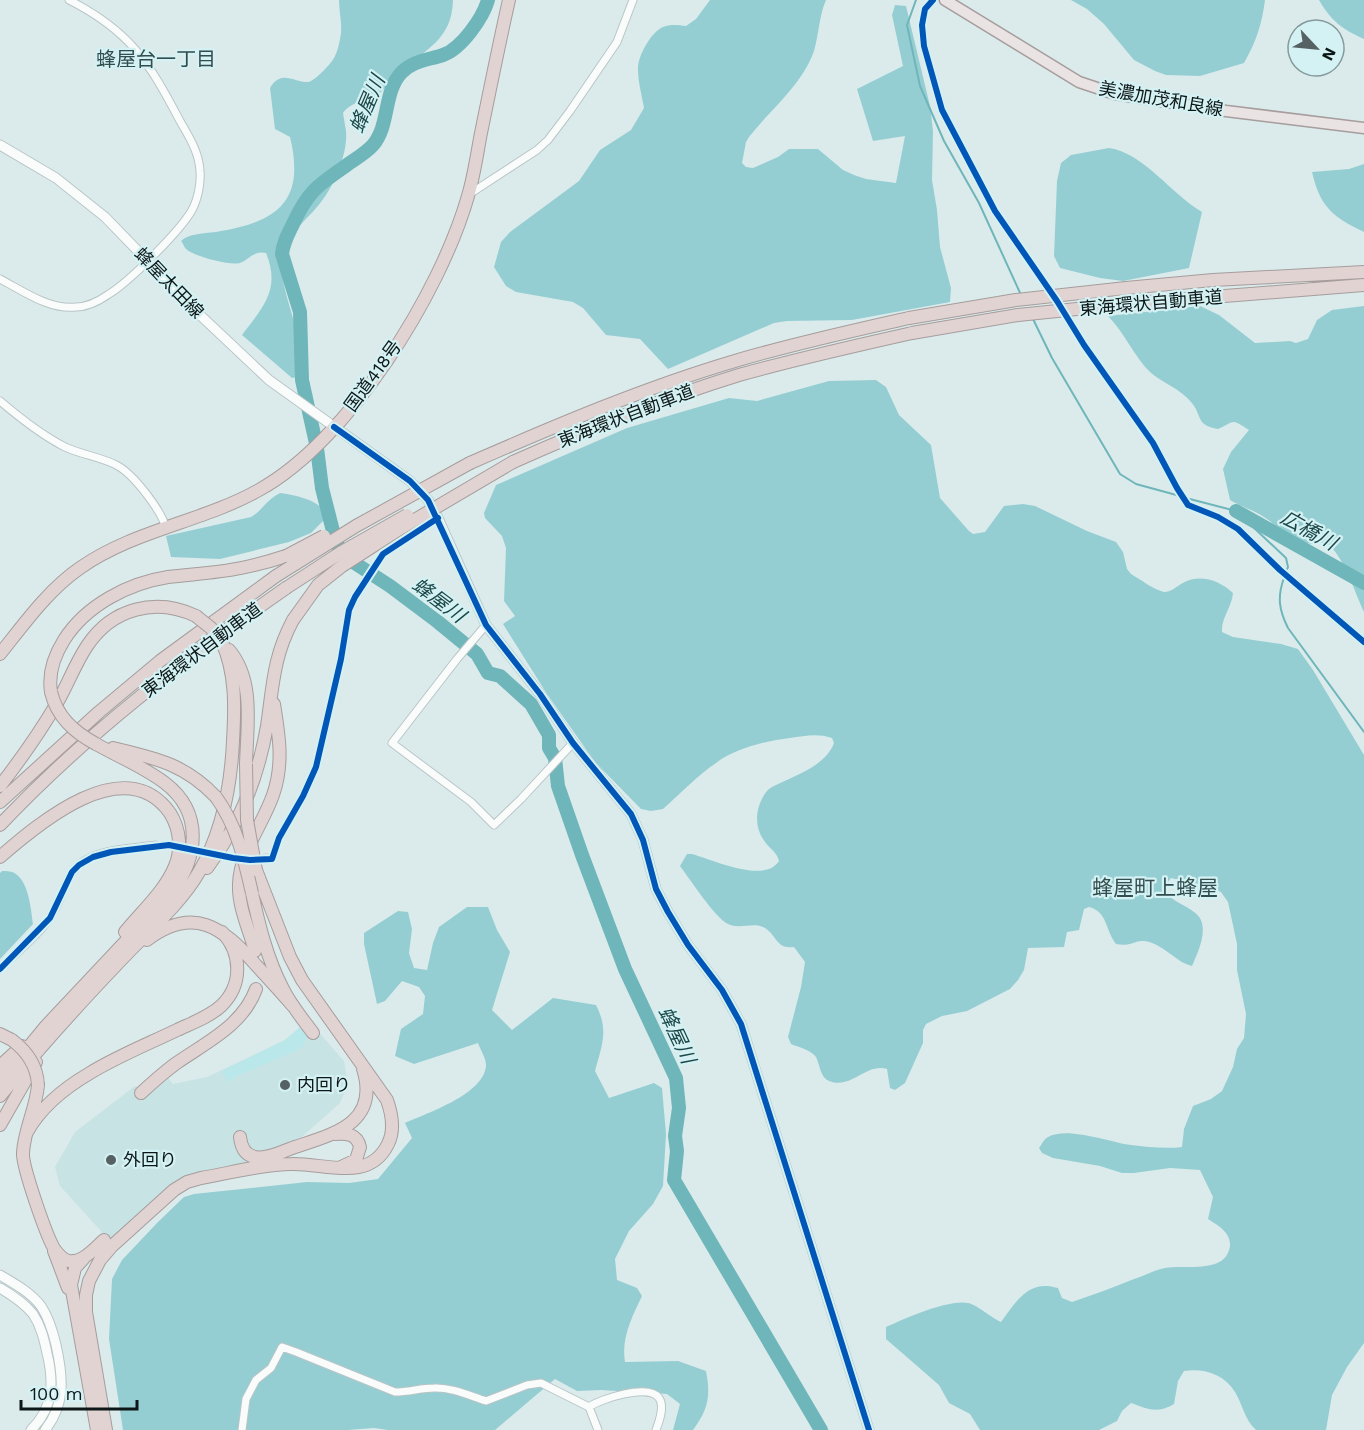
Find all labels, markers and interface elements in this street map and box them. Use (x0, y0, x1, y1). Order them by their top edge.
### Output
north arrow (1286, 18, 1346, 78)
text: N (1318, 45, 1340, 64)
district label: 蜂屋台一丁目 (96, 47, 216, 71)
water label: 蜂屋川 (344, 70, 391, 136)
street label: 美濃加茂和良線 (1097, 77, 1225, 120)
street label: 蜂屋太田線 (131, 243, 208, 322)
street label: 東海環状自動車道 (1078, 286, 1224, 319)
street label: 国道418号 (340, 336, 405, 415)
street label: 東海環状自動車道 (555, 380, 697, 451)
water label: 広橋川 (1277, 505, 1343, 556)
water label: 蜂屋川 (408, 572, 472, 629)
street label: 東海環状自動車道 (138, 598, 266, 701)
district label: 蜂屋町上蜂屋 (1092, 875, 1218, 900)
water label: 蜂屋川 (653, 1003, 701, 1069)
place label: 内回り (297, 1074, 351, 1095)
marker: 内回り (278, 1078, 292, 1092)
place label: 外回り (123, 1149, 177, 1170)
marker: 外回り (104, 1153, 118, 1167)
scale bar (21, 1373, 136, 1411)
text: 100 m (30, 1383, 83, 1404)

